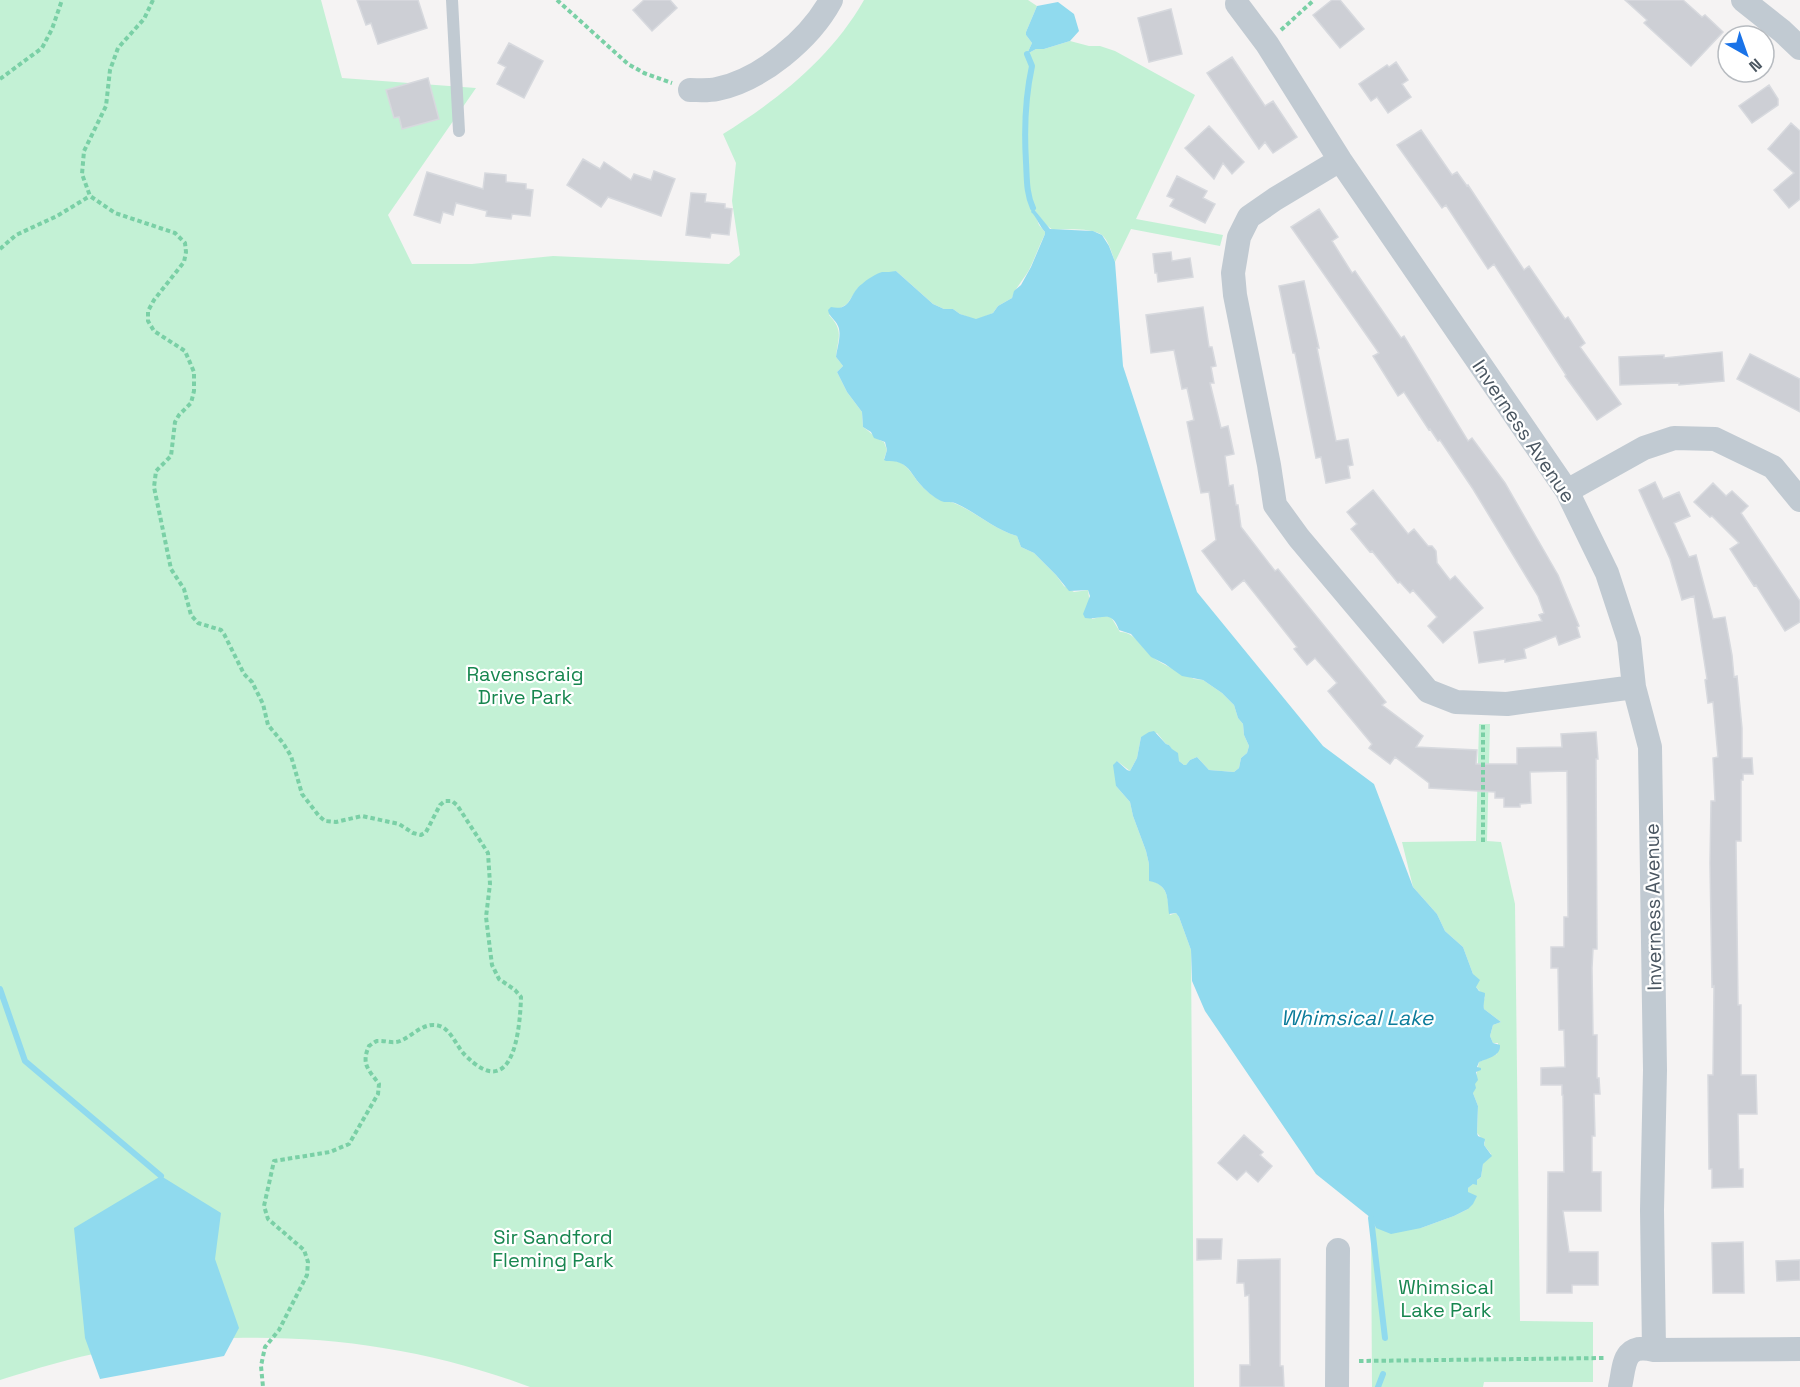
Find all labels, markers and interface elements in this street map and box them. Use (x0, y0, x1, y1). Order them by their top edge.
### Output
north arrow (1716, 24, 1776, 84)
text: N (1744, 54, 1766, 77)
street label: Inverness Avenue (1466, 354, 1582, 508)
park label: Ravenscraig Drive Park (466, 661, 584, 710)
street label: Inverness Avenue (1639, 823, 1667, 991)
water label: Whimsical Lake (1281, 1004, 1435, 1031)
park label: Sir Sandford Fleming Park (492, 1224, 614, 1273)
park label: Whimsical Lake Park (1398, 1274, 1494, 1323)

